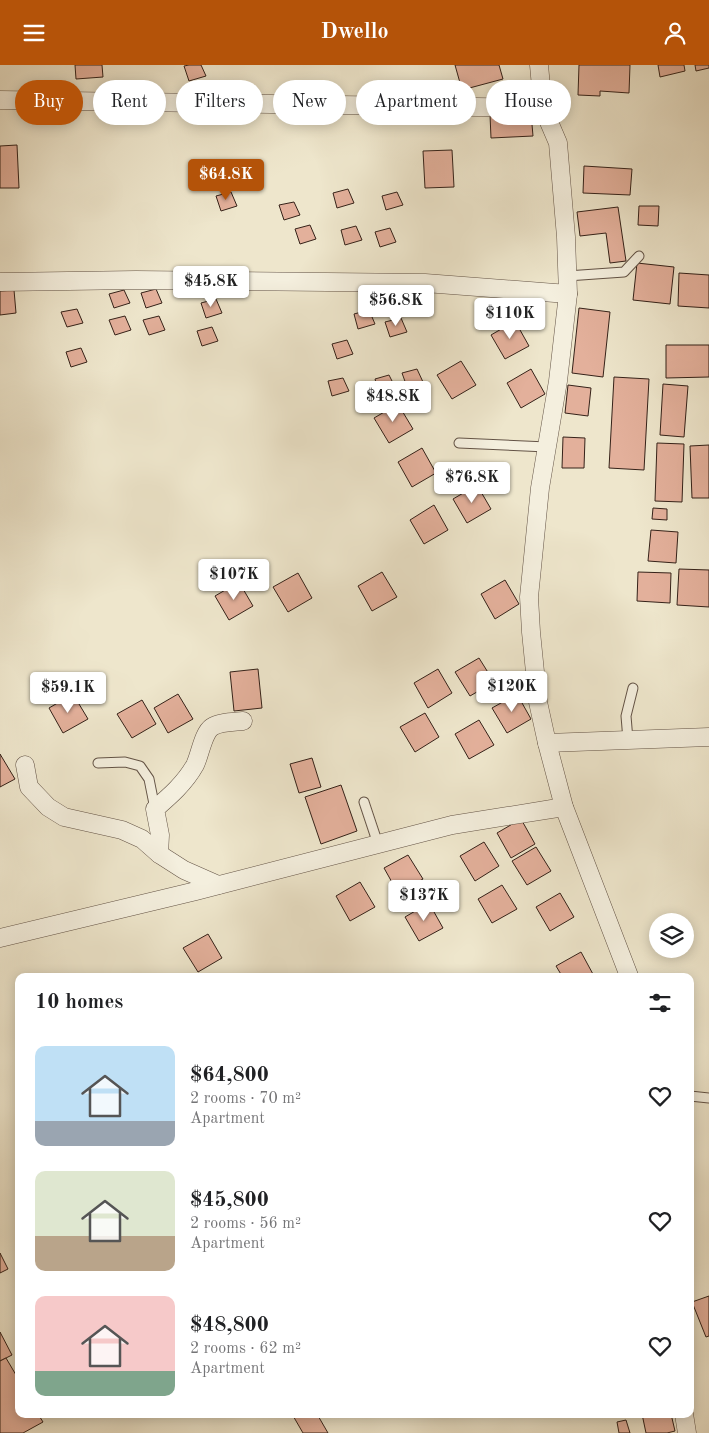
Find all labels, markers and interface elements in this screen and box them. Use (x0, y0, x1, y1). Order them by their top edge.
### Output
icon: menu (20, 19, 48, 47)
icon: person (661, 19, 689, 47)
text: Dwello (320, 21, 389, 43)
chip: Buy (15, 80, 83, 125)
chip: Rent (93, 80, 166, 125)
chip: Filters (176, 80, 263, 125)
chip: New (273, 80, 346, 125)
chip: Apartment (356, 80, 476, 125)
chip: House (486, 80, 571, 125)
pin: $64.8K (185, 159, 267, 201)
text: $64.8K (199, 167, 253, 183)
pin: $45.8K (170, 265, 252, 308)
text: $45.8K (184, 274, 238, 290)
pin: $56.8K (355, 285, 437, 327)
text: $56.8K (369, 293, 423, 309)
pin: $110K (475, 297, 545, 340)
text: $110K (485, 306, 535, 322)
pin: $48.8K (352, 381, 434, 423)
text: $48.8K (366, 389, 420, 405)
pin: $76.8K (431, 461, 513, 504)
text: $76.8K (445, 470, 499, 486)
pin: $107K (199, 559, 269, 601)
text: $107K (209, 567, 259, 583)
pin: $59.1K (27, 671, 109, 714)
pin: $120K (477, 671, 547, 713)
text: $120K (487, 679, 537, 695)
text: $59.1K (41, 680, 95, 696)
pin: $137K (389, 879, 459, 922)
text: $137K (399, 888, 449, 904)
map controls (649, 913, 694, 958)
button: layers (649, 913, 694, 958)
icon: filters (646, 989, 674, 1017)
text: 10 homes (35, 992, 123, 1013)
text: $64,800 (190, 1065, 269, 1086)
icon: home (75, 1066, 135, 1126)
icon: heart (646, 1082, 674, 1110)
text: 2 rooms · 70 m² (190, 1091, 301, 1107)
text: Apartment (190, 1111, 265, 1127)
text: $45,800 (190, 1190, 269, 1211)
icon: home (75, 1191, 135, 1251)
icon: heart (646, 1207, 674, 1235)
text: 2 rooms · 56 m² (190, 1216, 301, 1232)
text: Apartment (190, 1236, 265, 1252)
text: $48,800 (190, 1315, 269, 1336)
icon: home (75, 1316, 135, 1376)
icon: heart (646, 1332, 674, 1360)
text: 2 rooms · 62 m² (190, 1341, 301, 1357)
text: Apartment (190, 1361, 265, 1377)

